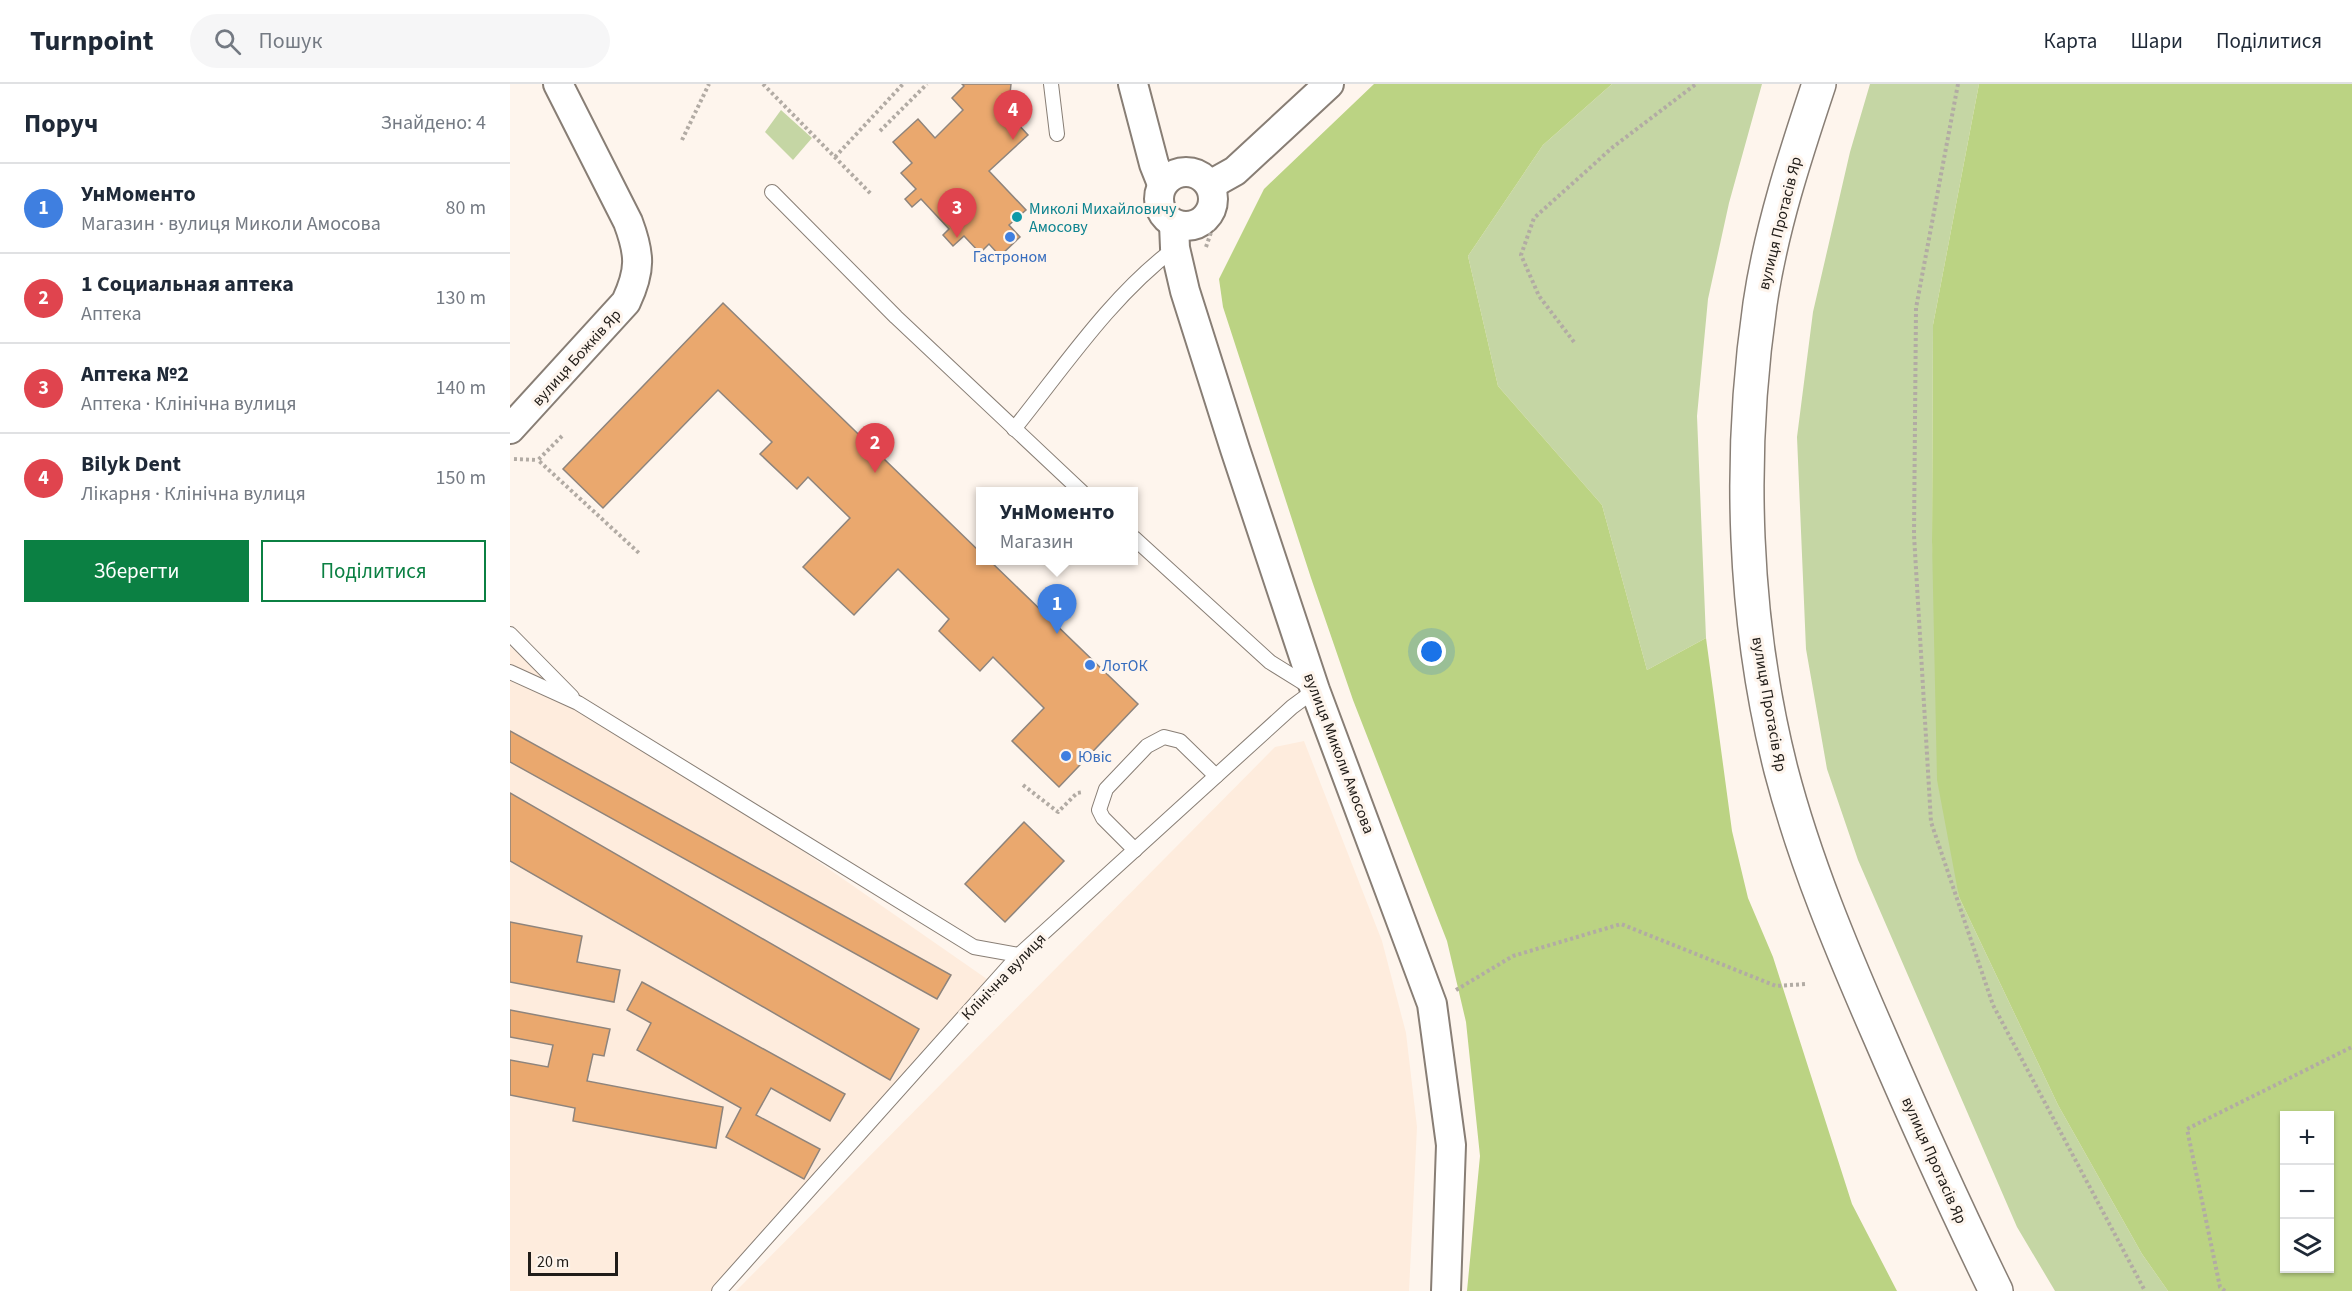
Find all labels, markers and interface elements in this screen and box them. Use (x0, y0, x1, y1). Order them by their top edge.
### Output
search box (190, 14, 610, 68)
text: Turnpoint (30, 21, 154, 61)
icon: search (211, 25, 244, 58)
text: Пошук (259, 25, 322, 57)
text: Карта (2044, 26, 2097, 56)
text: Шари (2130, 26, 2183, 56)
text: Поділитися (2216, 26, 2322, 56)
pin: 4 (994, 91, 1032, 140)
text: Поруч (24, 105, 98, 142)
text: Знайдено: 4 (381, 109, 486, 137)
street label: вулиця Протасів Яр (1753, 154, 1807, 292)
text: УнМоменто (81, 178, 196, 210)
pin: 3 (938, 188, 976, 238)
text: 1 (38, 194, 49, 222)
text: 80 m (446, 194, 486, 222)
place label: Миколі Михайловичу Амосову (1029, 198, 1177, 238)
text: Магазин · вулиця Миколи Амосова (81, 210, 381, 238)
marker: Миколі Михайловичу Амосову (1010, 210, 1024, 224)
marker: Гастроном (1003, 230, 1017, 244)
place label: Гастроном (973, 246, 1047, 268)
text: 1 Социальная аптека (81, 268, 294, 300)
text: 2 (38, 284, 49, 312)
text: 130 m (436, 284, 486, 312)
text: Аптека (81, 300, 142, 328)
street label: вулиця Божків Яр (527, 304, 626, 411)
text: Аптека №2 (81, 358, 189, 390)
text: 3 (38, 374, 49, 402)
text: 140 m (436, 374, 486, 402)
text: Аптека · Клінічна вулиця (81, 390, 296, 418)
pin: 2 (856, 424, 895, 473)
text: Bilyk Dent (81, 448, 181, 480)
text: 4 (38, 464, 49, 492)
text: 150 m (436, 464, 486, 492)
text: Лікарня · Клінічна вулиця (81, 480, 306, 508)
popup (976, 487, 1138, 565)
text: УнМоменто (1000, 496, 1114, 528)
text: Магазин (1000, 528, 1074, 556)
button: Зберегти (24, 540, 249, 602)
button: Поділитися (261, 540, 486, 602)
pin: 1 (1038, 584, 1076, 634)
street label: вулиця Протасів Яр (1746, 635, 1792, 774)
your location (1417, 637, 1446, 666)
place label: ЛотОК (1102, 655, 1148, 677)
marker: ЛотОК (1083, 658, 1097, 672)
street label: вулиця Миколи Амосова (1298, 670, 1380, 837)
place label: Ювіс (1078, 746, 1112, 768)
marker: Ювіс (1059, 749, 1073, 763)
street label: Клінічна вулиця (956, 928, 1051, 1025)
street label: вулиця Протасів Яр (1896, 1093, 1972, 1227)
map controls (2280, 1111, 2334, 1273)
button: + (2280, 1111, 2334, 1165)
button: − (2280, 1165, 2334, 1219)
button: layers (2280, 1219, 2334, 1273)
scale bar (528, 1249, 618, 1276)
text: 20 m (537, 1251, 569, 1273)

